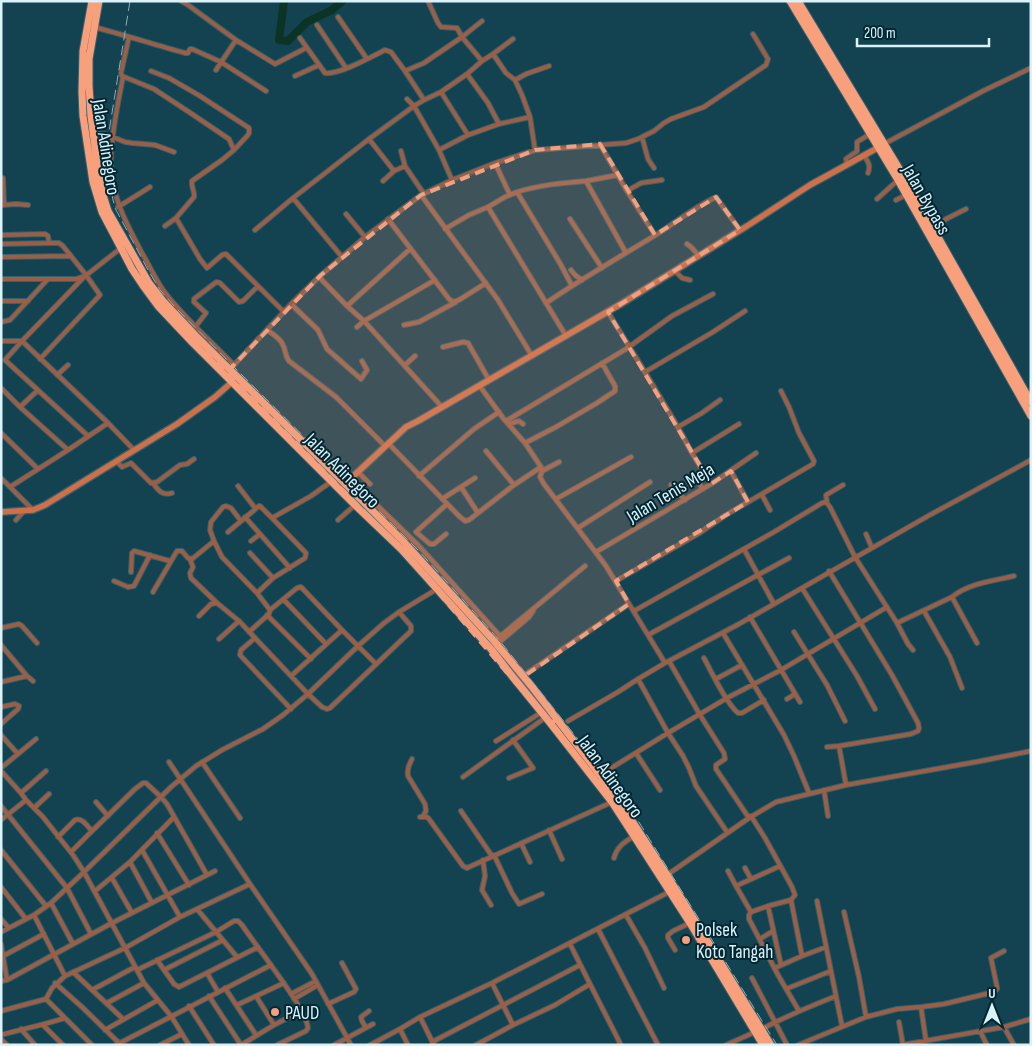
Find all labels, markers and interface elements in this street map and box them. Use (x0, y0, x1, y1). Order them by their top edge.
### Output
scale bar (857, 15, 990, 47)
text: 200 m (864, 24, 896, 43)
street label: Jalan Adinegoro (86, 97, 124, 197)
street label: Jalan Bypass (896, 160, 955, 239)
street label: Jalan Adinegoro (299, 428, 384, 513)
street label: Jalan Tenis Meja (622, 458, 719, 529)
street label: Jalan Adinegoro (571, 730, 648, 823)
place label: Polsek Koto Tangah (696, 919, 773, 964)
marker: Polsek Koto Tangah (680, 934, 692, 946)
north arrow (967, 981, 1017, 1031)
text: U (988, 985, 996, 1002)
place label: PAUD (285, 1002, 319, 1025)
marker: PAUD (269, 1006, 281, 1018)

